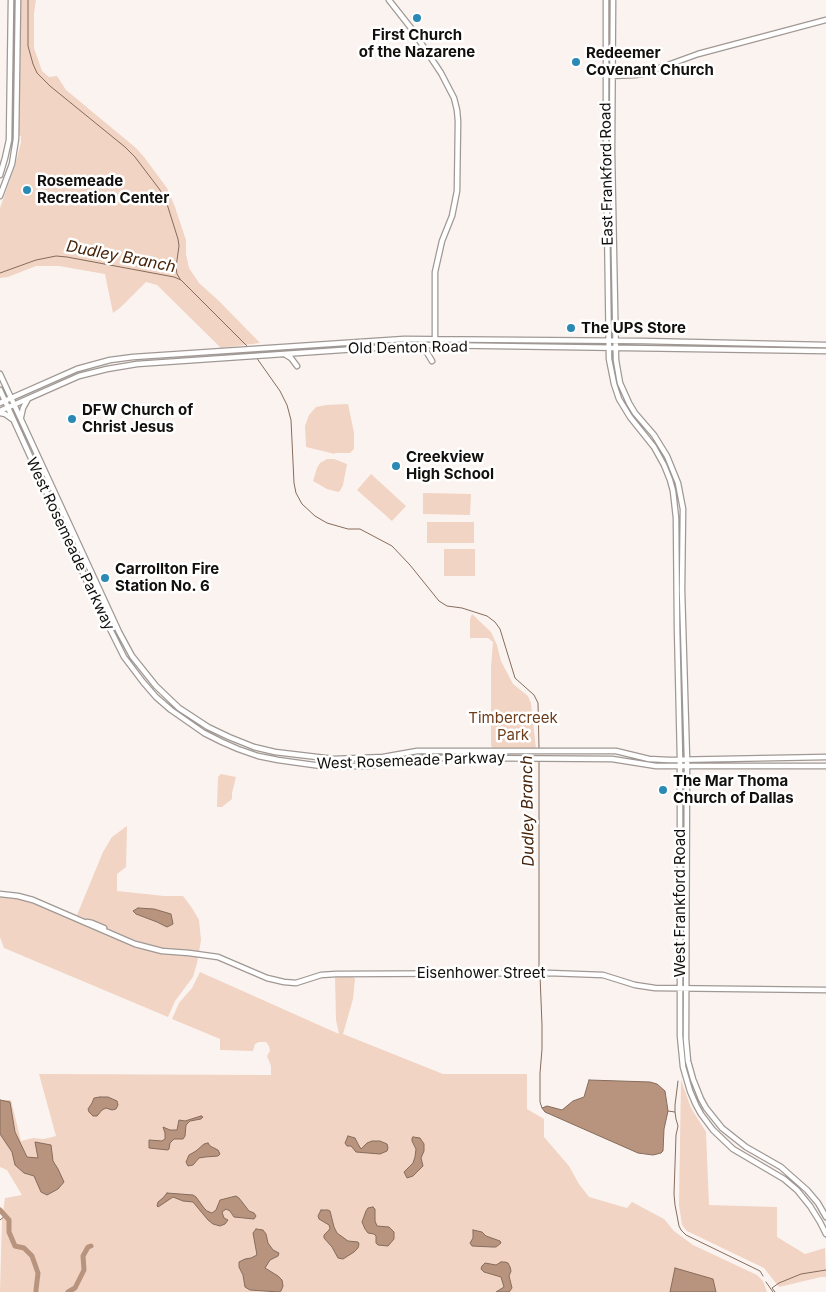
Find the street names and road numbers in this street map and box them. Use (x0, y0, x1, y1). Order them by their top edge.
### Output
street label: East Frankford Road (597, 102, 617, 246)
street label: Old Denton Road (348, 338, 468, 358)
street label: West Rosemeade Parkway (22, 455, 118, 633)
street label: West Rosemeade Parkway (316, 749, 506, 773)
street label: West Frankford Road (671, 829, 689, 977)
street label: Eisenhower Street (417, 964, 545, 982)

